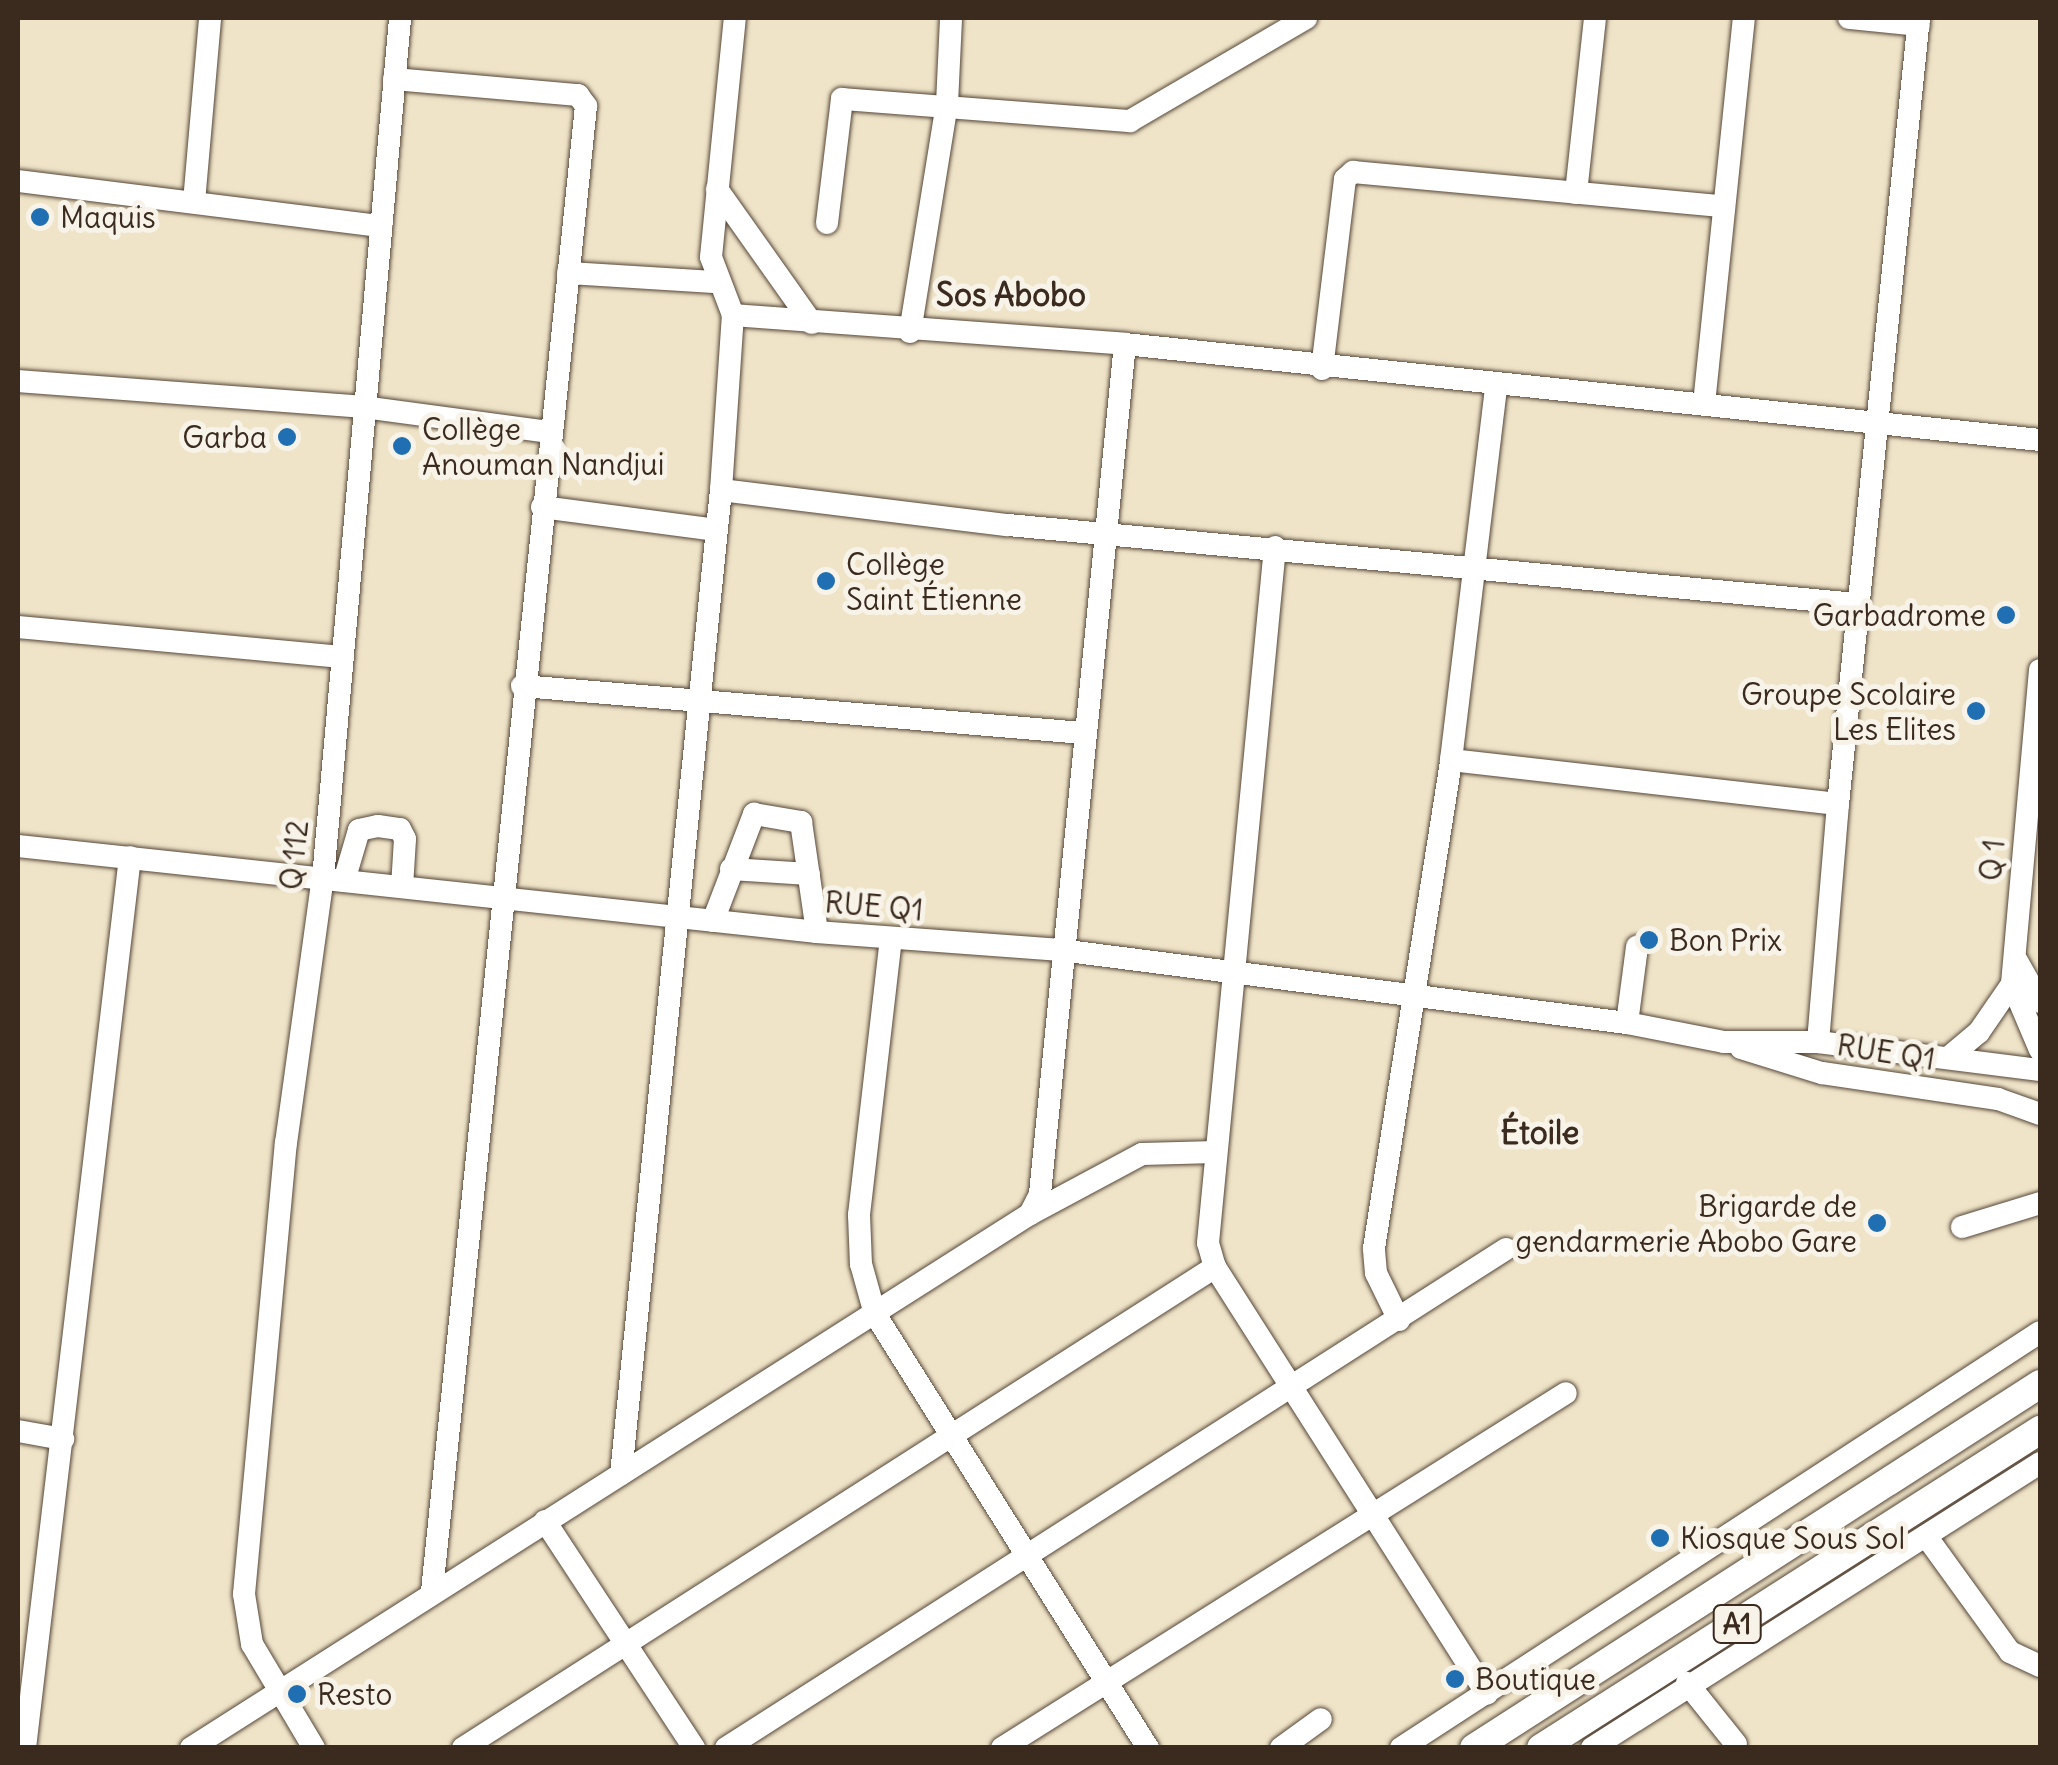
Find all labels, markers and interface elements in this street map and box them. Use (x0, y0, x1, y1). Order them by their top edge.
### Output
place label: Maquis (60, 199, 156, 235)
marker: Maquis (29, 206, 51, 228)
district label: Sos Abobo (936, 276, 1086, 314)
place label: Collège Anouman Nandjui (422, 411, 665, 482)
place label: Garba (182, 419, 267, 455)
marker: Garba (276, 426, 298, 448)
marker: Collège Anouman Nandjui (391, 435, 413, 457)
place label: Collège Saint Étienne (846, 546, 1022, 616)
marker: Collège Saint Étienne (815, 570, 837, 592)
place label: Garbadrome (1812, 597, 1986, 633)
marker: Garbadrome (1995, 604, 2017, 626)
place label: Groupe Scolaire Les Elites (1741, 676, 1956, 746)
marker: Groupe Scolaire Les Elites (1965, 700, 1987, 722)
street label: Q 112 (272, 818, 316, 892)
street label: Q 1 (1972, 837, 2012, 883)
street label: RUE Q1 (823, 884, 925, 928)
place label: Bon Prix (1669, 922, 1782, 958)
marker: Bon Prix (1638, 929, 1660, 951)
street label: RUE Q1 (1834, 1026, 1938, 1078)
district label: Étoile (1501, 1114, 1579, 1152)
place label: Brigarde de gendarmerie Abobo Gare (1515, 1188, 1857, 1258)
marker: Brigarde de gendarmerie Abobo Gare (1866, 1212, 1888, 1234)
place label: Kiosque Sous Sol (1680, 1520, 1905, 1556)
marker: Kiosque Sous Sol (1649, 1527, 1671, 1549)
road number: A1 (1712, 1601, 1762, 1647)
place label: Boutique (1475, 1661, 1596, 1697)
marker: Boutique (1444, 1668, 1466, 1690)
place label: Resto (317, 1676, 392, 1712)
marker: Resto (286, 1683, 308, 1705)

